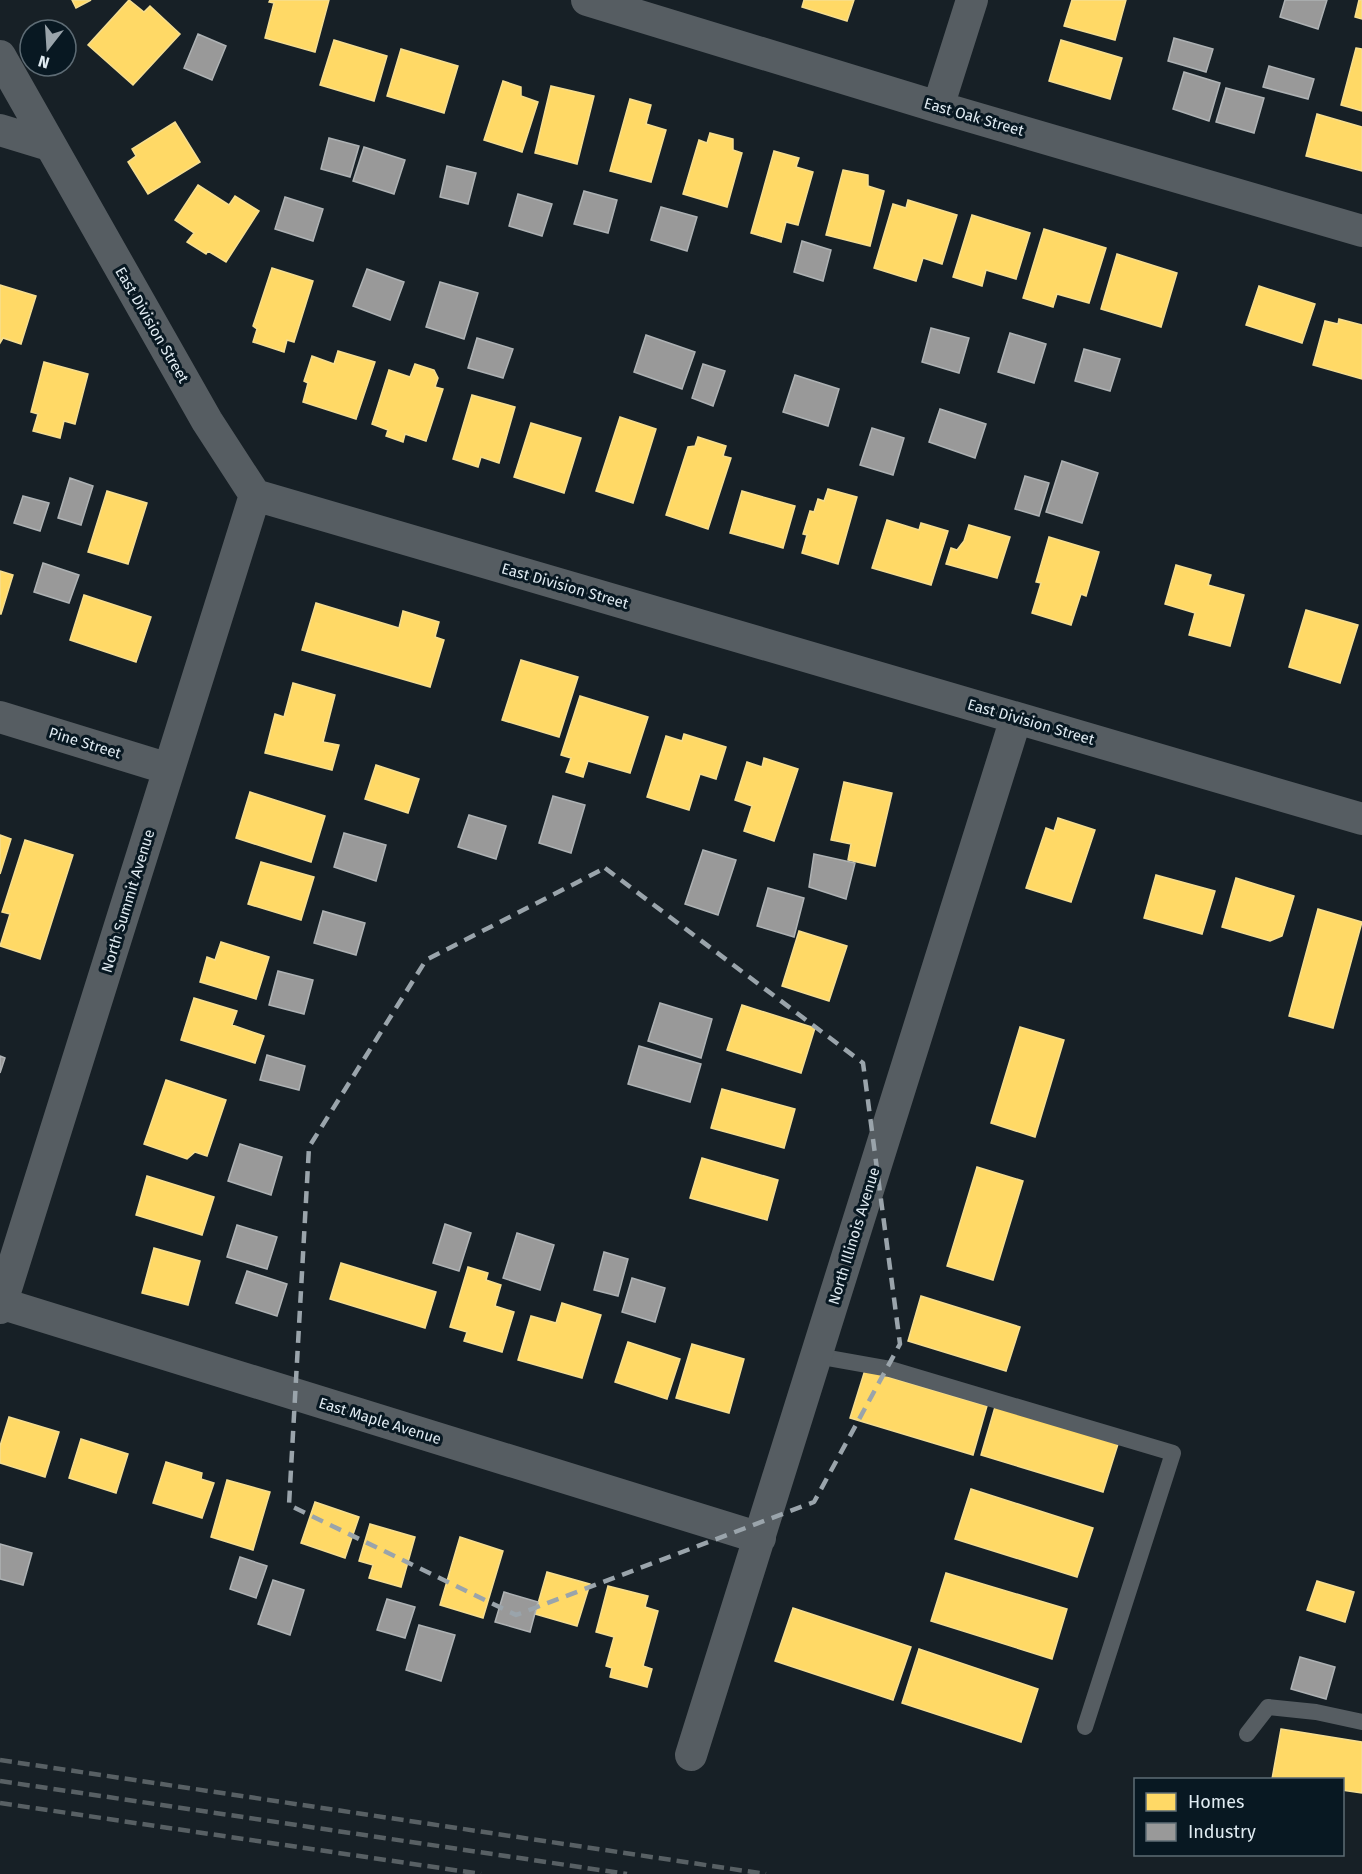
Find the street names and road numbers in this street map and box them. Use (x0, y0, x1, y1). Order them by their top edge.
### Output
street label: East Oak Street (922, 94, 1027, 140)
street label: East Division Street (111, 264, 193, 387)
street label: East Division Street (499, 559, 631, 613)
street label: East Division Street (965, 695, 1097, 749)
street label: Pine Street (47, 723, 124, 763)
street label: North Summit Avenue (98, 827, 158, 975)
street label: North Illinois Avenue (824, 1165, 884, 1307)
street label: East Maple Avenue (317, 1394, 443, 1448)

